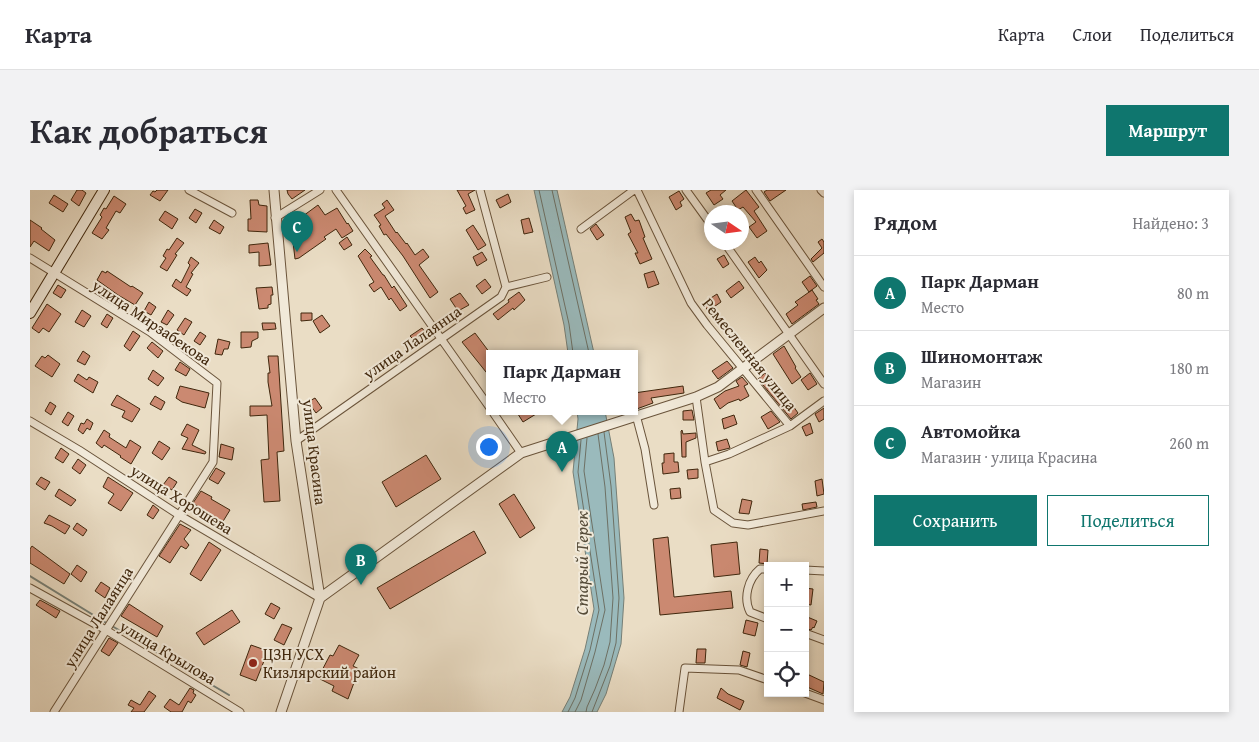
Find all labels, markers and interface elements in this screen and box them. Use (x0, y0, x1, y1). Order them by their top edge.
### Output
text: Карта (25, 17, 92, 52)
text: Карта (998, 21, 1045, 48)
text: Слои (1073, 21, 1112, 48)
text: Поделиться (1140, 21, 1234, 48)
text: Как добраться (30, 105, 268, 156)
button: Маршрут (1106, 105, 1229, 156)
north arrow (704, 205, 749, 250)
text: Рядом (874, 207, 937, 238)
pin: C (281, 211, 313, 252)
text: Найдено: 3 (1132, 211, 1209, 235)
text: Парк Дарман (921, 267, 1039, 295)
street label: улица Мирзабекова (87, 272, 217, 371)
text: A (885, 281, 895, 305)
text: 80 m (1177, 281, 1209, 305)
street label: Ремесленная улица (697, 292, 803, 416)
text: Место (921, 295, 964, 319)
street label: улица Лалаянца (357, 299, 466, 385)
text: Шиномонтаж (921, 342, 1042, 370)
popup (486, 350, 638, 415)
text: B (885, 356, 895, 380)
text: 180 m (1169, 356, 1209, 380)
text: Парк Дарман (503, 357, 621, 385)
text: Магазин (921, 370, 981, 394)
text: Место (503, 385, 546, 409)
street label: улица Красина (296, 397, 333, 507)
text: Автомойка (921, 417, 1020, 445)
pin: A (546, 431, 578, 472)
text: C (885, 431, 895, 455)
text: 260 m (1169, 431, 1209, 455)
your location (476, 434, 502, 460)
text: Магазин · улица Красина (921, 445, 1097, 469)
street label: улица Хорошева (125, 457, 238, 540)
button: Сохранить (874, 495, 1037, 546)
button: Поделиться (1047, 495, 1209, 546)
water label: Старый Терек (568, 511, 595, 615)
pin: B (345, 544, 377, 585)
street label: улица Лалаянца (57, 562, 139, 673)
map controls (764, 562, 809, 697)
button: + (764, 562, 809, 607)
button: − (764, 607, 809, 652)
street label: улица Крылова (114, 613, 221, 690)
place label: ЦЗН УСХ Кизлярский район (263, 642, 396, 684)
button: locate (764, 652, 809, 697)
marker: ЦЗН УСХ Кизлярский район (247, 657, 259, 669)

